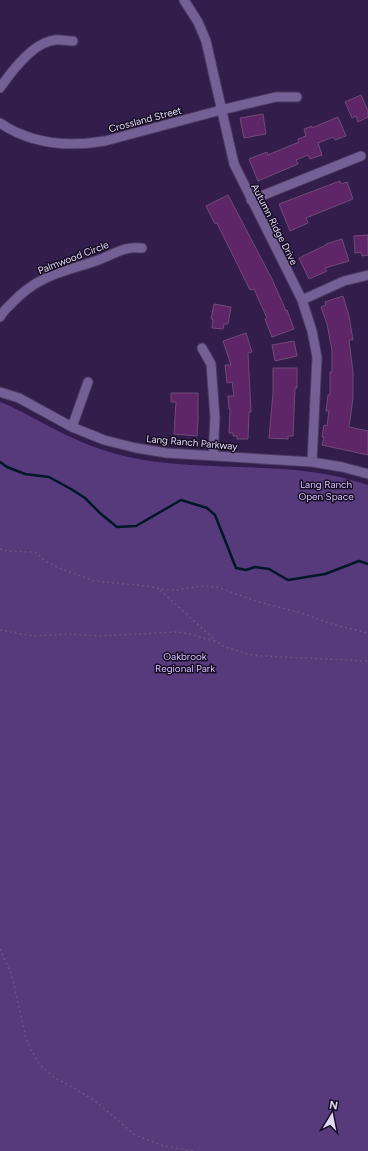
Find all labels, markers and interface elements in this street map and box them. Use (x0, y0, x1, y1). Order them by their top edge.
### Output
street label: Crossland Street (107, 103, 183, 135)
street label: Autumn Ridge Drive (248, 181, 301, 268)
street label: Palmwood Circle (36, 238, 111, 277)
street label: Lang Ranch Parkway (146, 432, 239, 453)
park label: Lang Ranch Open Space (298, 478, 354, 503)
park label: Oakbrook Regional Park (155, 650, 215, 675)
north arrow (312, 1095, 352, 1135)
text: N (328, 1099, 339, 1113)

